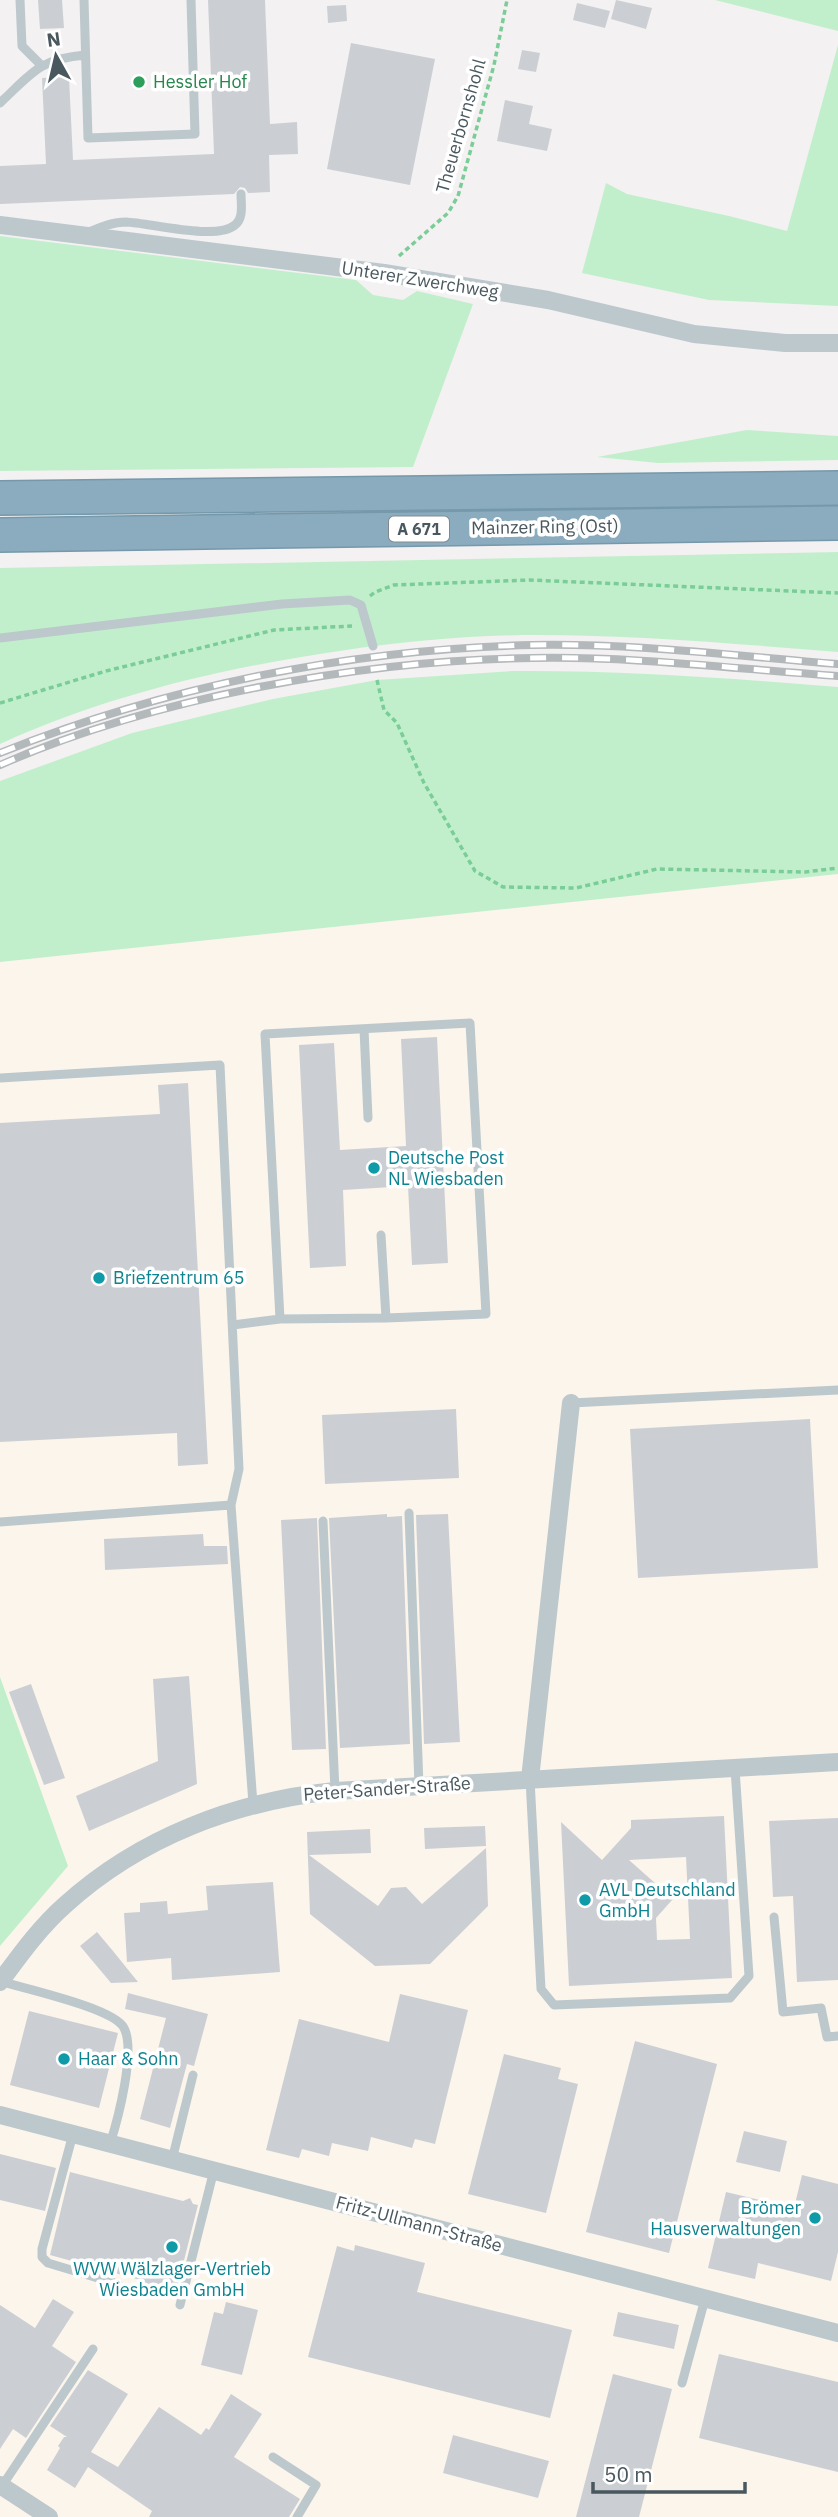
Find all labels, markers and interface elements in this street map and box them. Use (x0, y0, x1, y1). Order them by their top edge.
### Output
north arrow (21, 21, 91, 91)
text: N (45, 26, 62, 52)
street label: Theuerbornshohl (430, 56, 491, 196)
place label: Hessler Hof (153, 70, 247, 93)
marker: Hessler Hof (131, 74, 147, 90)
street label: Unterer Zwerchweg (340, 256, 501, 303)
street label: Mainzer Ring (Ost) (471, 514, 619, 539)
road number: A 671 (389, 516, 449, 542)
place label: Deutsche Post NL Wiesbaden (388, 1146, 504, 1190)
marker: Deutsche Post NL Wiesbaden (366, 1160, 382, 1176)
place label: Briefzentrum 65 (113, 1266, 245, 1289)
marker: Briefzentrum 65 (91, 1270, 107, 1286)
street label: Peter-Sander-Straße (303, 1771, 471, 1806)
place label: AVL Deutschland GmbH (599, 1878, 736, 1922)
marker: AVL Deutschland GmbH (577, 1892, 593, 1908)
place label: Haar & Sohn (78, 2047, 179, 2070)
marker: Haar & Sohn (56, 2051, 72, 2067)
street label: Fritz-Ullmann-Straße (334, 2190, 505, 2257)
place label: Brömer Hausverwaltungen (650, 2196, 801, 2240)
marker: Brömer Hausverwaltungen (807, 2210, 823, 2226)
marker: WVW Wälzlager-Vertrieb Wiesbaden GmbH (164, 2239, 180, 2255)
place label: WVW Wälzlager-Vertrieb Wiesbaden GmbH (73, 2257, 271, 2301)
scale bar (593, 2450, 745, 2494)
text: 50 m (604, 2460, 653, 2488)

